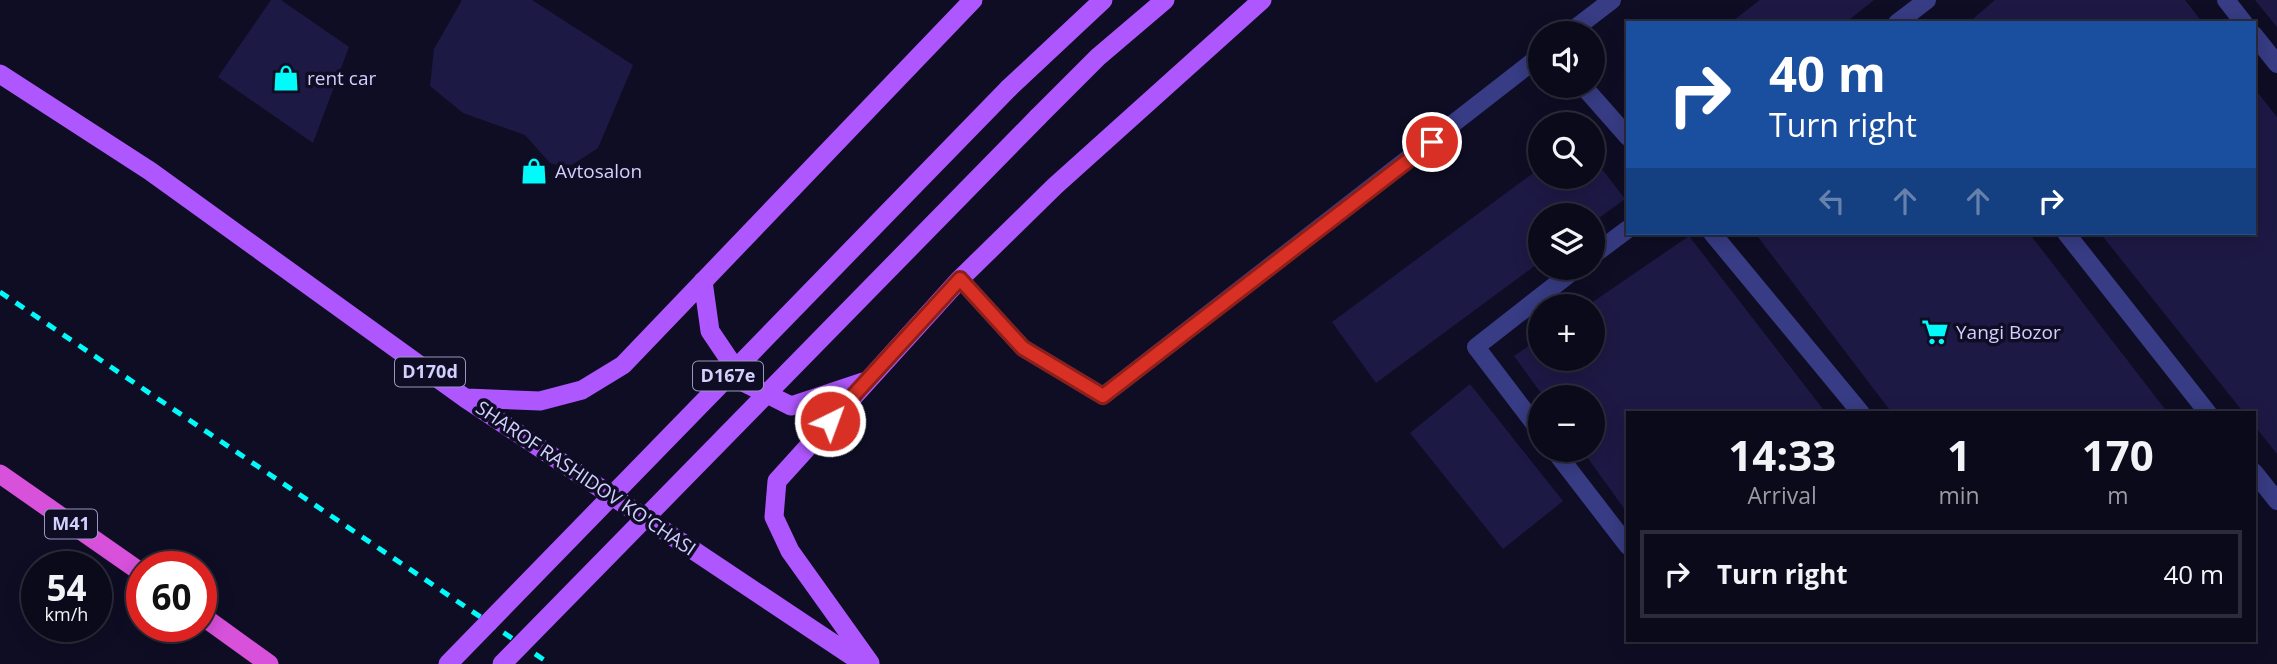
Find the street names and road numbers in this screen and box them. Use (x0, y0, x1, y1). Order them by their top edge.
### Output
road number: D170d (395, 358, 465, 386)
road number: D167e (693, 362, 763, 390)
street label: SHAROF RASHIDOV KO'CHASI (471, 394, 701, 562)
road number: M41 (45, 510, 97, 538)

